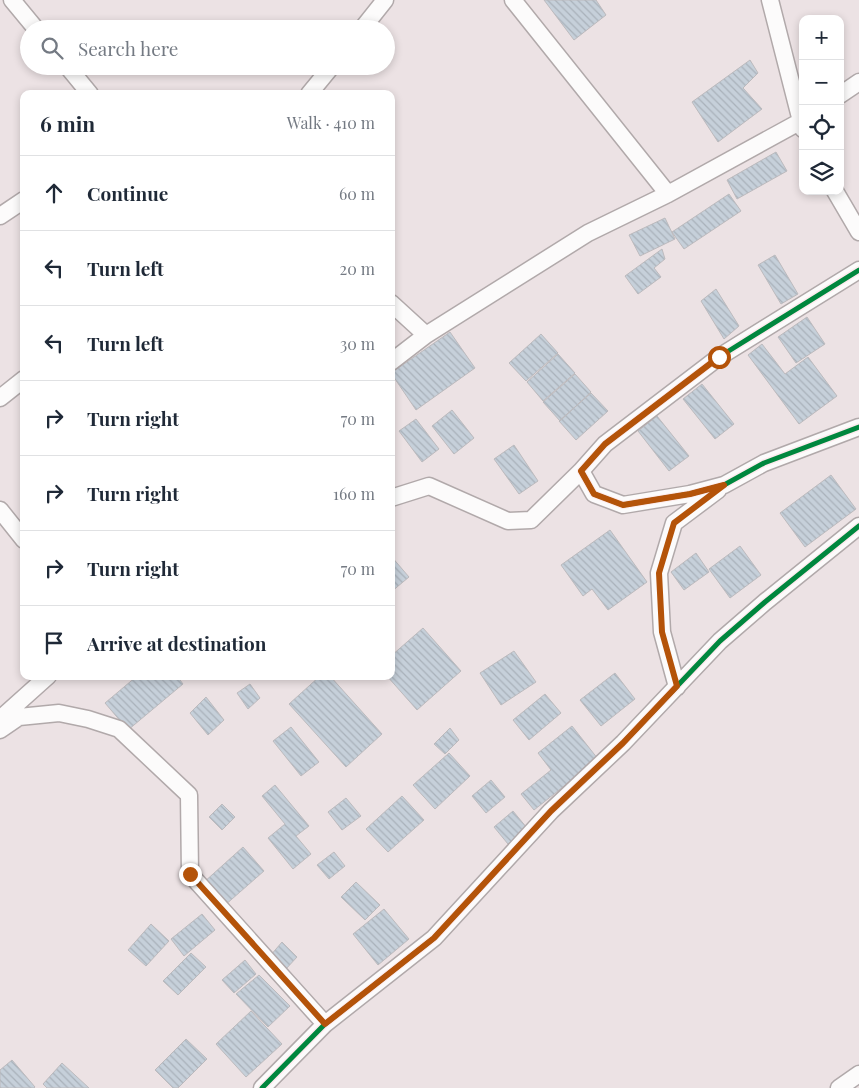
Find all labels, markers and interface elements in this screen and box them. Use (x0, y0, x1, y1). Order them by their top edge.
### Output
map controls (799, 15, 844, 195)
button: + (799, 15, 844, 60)
search box (20, 20, 395, 75)
icon: search (38, 34, 66, 62)
text: Search here (78, 35, 178, 61)
button: − (799, 60, 844, 105)
button: locate (799, 105, 844, 150)
text: 6 min (40, 109, 95, 137)
text: Walk · 410 m (287, 112, 375, 133)
button: layers (799, 150, 844, 195)
icon: ahead (40, 179, 68, 207)
text: Continue (87, 180, 168, 206)
text: 60 m (339, 183, 375, 204)
icon: left (40, 254, 68, 282)
text: Turn left (87, 255, 164, 281)
text: 20 m (340, 258, 375, 279)
icon: left (40, 329, 68, 357)
text: Turn left (87, 330, 164, 356)
text: 30 m (340, 333, 375, 354)
route start (708, 346, 731, 369)
icon: right (40, 404, 68, 432)
text: Turn right (87, 405, 179, 431)
text: 70 m (341, 408, 375, 429)
icon: right (40, 479, 68, 507)
text: Turn right (87, 480, 179, 506)
text: 160 m (333, 483, 375, 504)
icon: right (40, 554, 68, 582)
text: Turn right (87, 555, 179, 581)
text: 70 m (341, 558, 375, 579)
icon: arrive (40, 629, 68, 657)
text: Arrive at destination (87, 630, 267, 656)
route end (179, 863, 202, 886)

